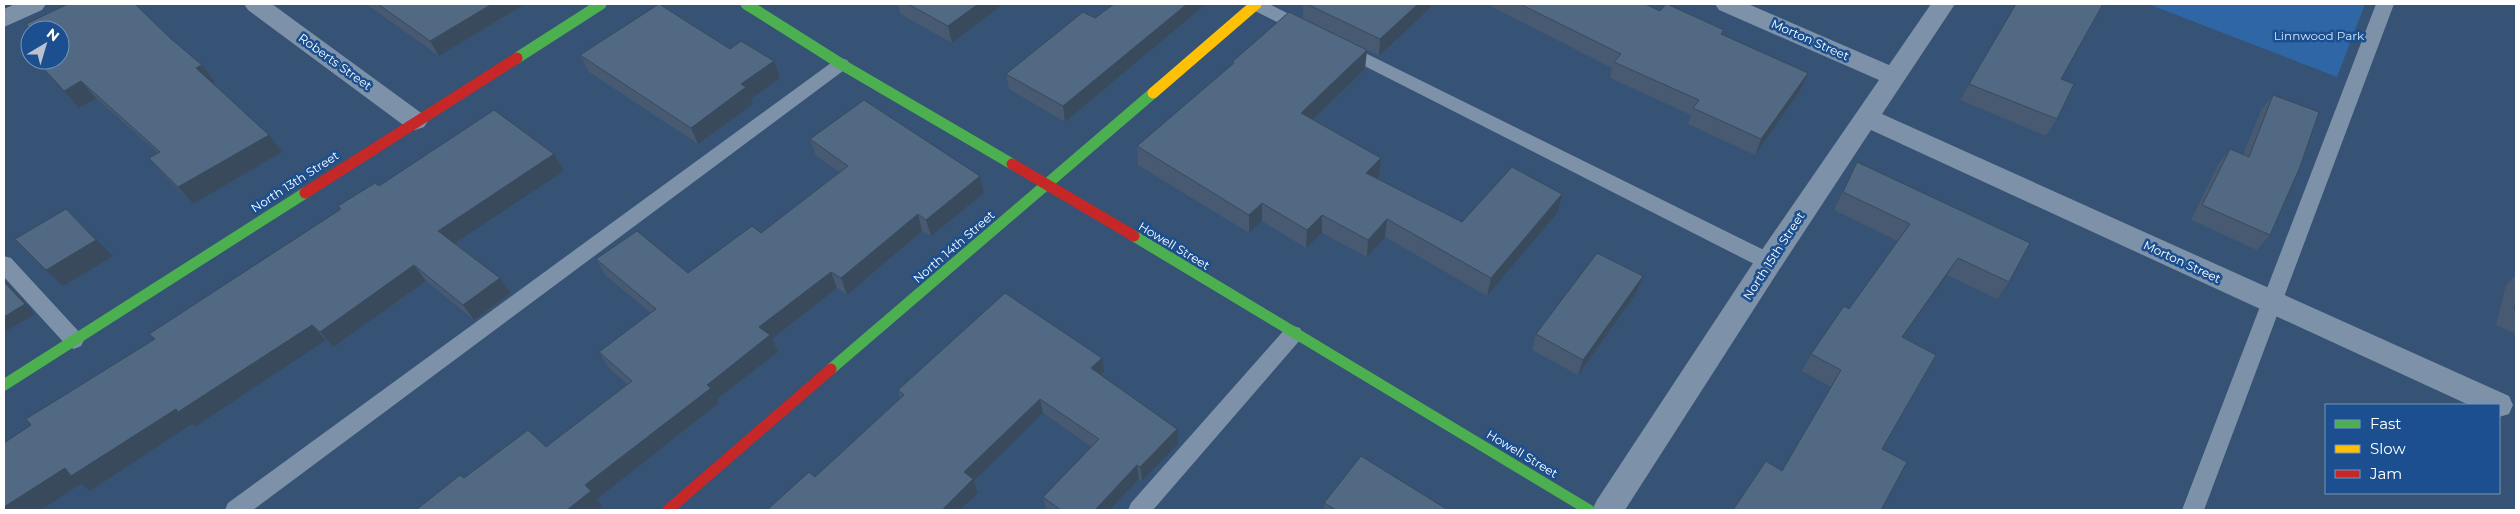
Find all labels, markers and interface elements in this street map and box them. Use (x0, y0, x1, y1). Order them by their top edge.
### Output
street label: Morton Street (1769, 16, 1852, 63)
north arrow (20, 20, 70, 70)
text: N (43, 24, 63, 45)
park label: Linnwood Park (2274, 28, 2365, 43)
street label: Roberts Street (296, 30, 375, 93)
street label: North 13th Street (248, 147, 342, 216)
street label: North 14th Street (910, 207, 998, 286)
street label: North 15th Street (1740, 209, 1808, 303)
street label: Howell Street (1136, 218, 1213, 273)
street label: Morton Street (2141, 237, 2223, 286)
legend (2325, 404, 2500, 494)
text: Fast (2370, 414, 2401, 433)
street label: Howell Street (1484, 426, 1561, 481)
text: Slow (2370, 439, 2406, 458)
text: Jam (2369, 464, 2402, 483)

